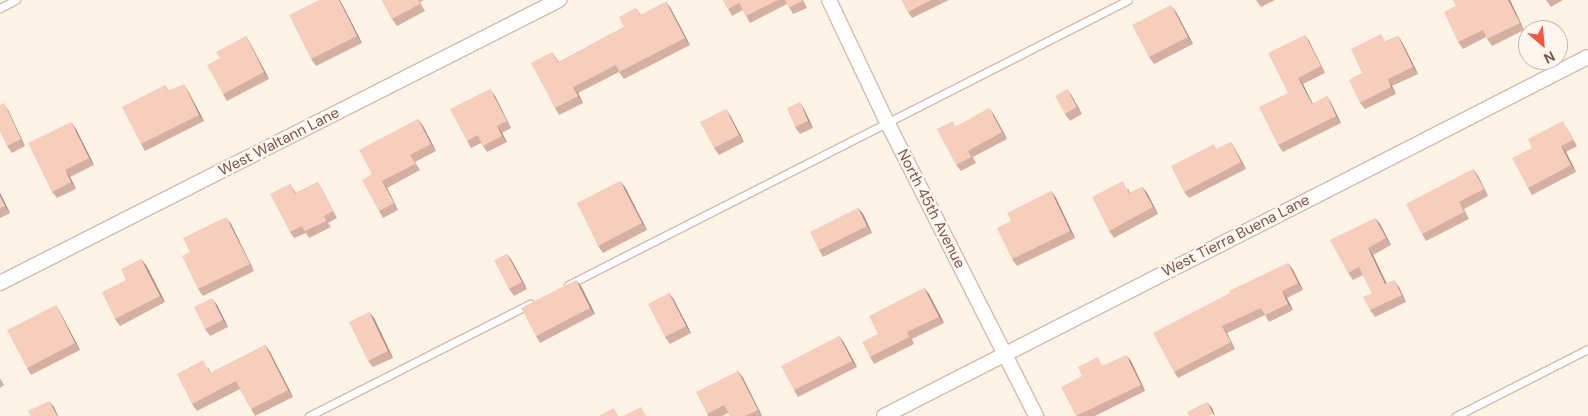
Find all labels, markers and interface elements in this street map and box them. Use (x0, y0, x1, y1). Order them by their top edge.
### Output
north arrow (1518, 20, 1568, 70)
text: N (1541, 47, 1558, 68)
street label: West Waltann Lane (216, 104, 342, 180)
street label: North 45th Avenue (893, 147, 969, 271)
street label: West Tierra Buena Lane (1159, 191, 1313, 281)

